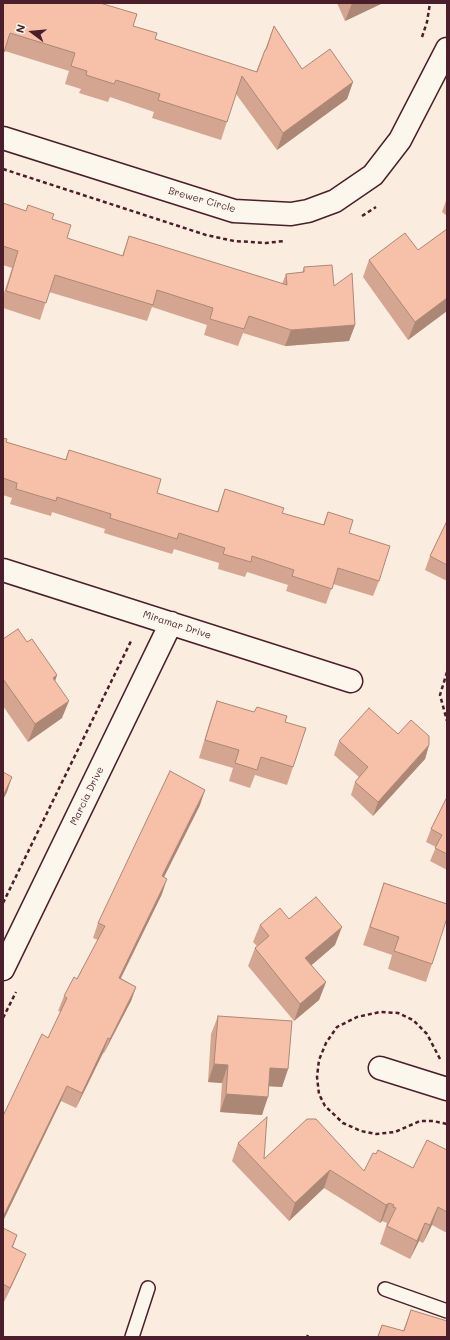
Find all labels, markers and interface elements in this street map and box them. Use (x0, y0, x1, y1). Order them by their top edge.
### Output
north arrow (12, 12, 52, 52)
text: N (12, 22, 28, 35)
street label: Brewer Circle (167, 185, 237, 215)
street label: Miramar Drive (141, 608, 213, 642)
street label: Marcia Drive (68, 765, 106, 827)

